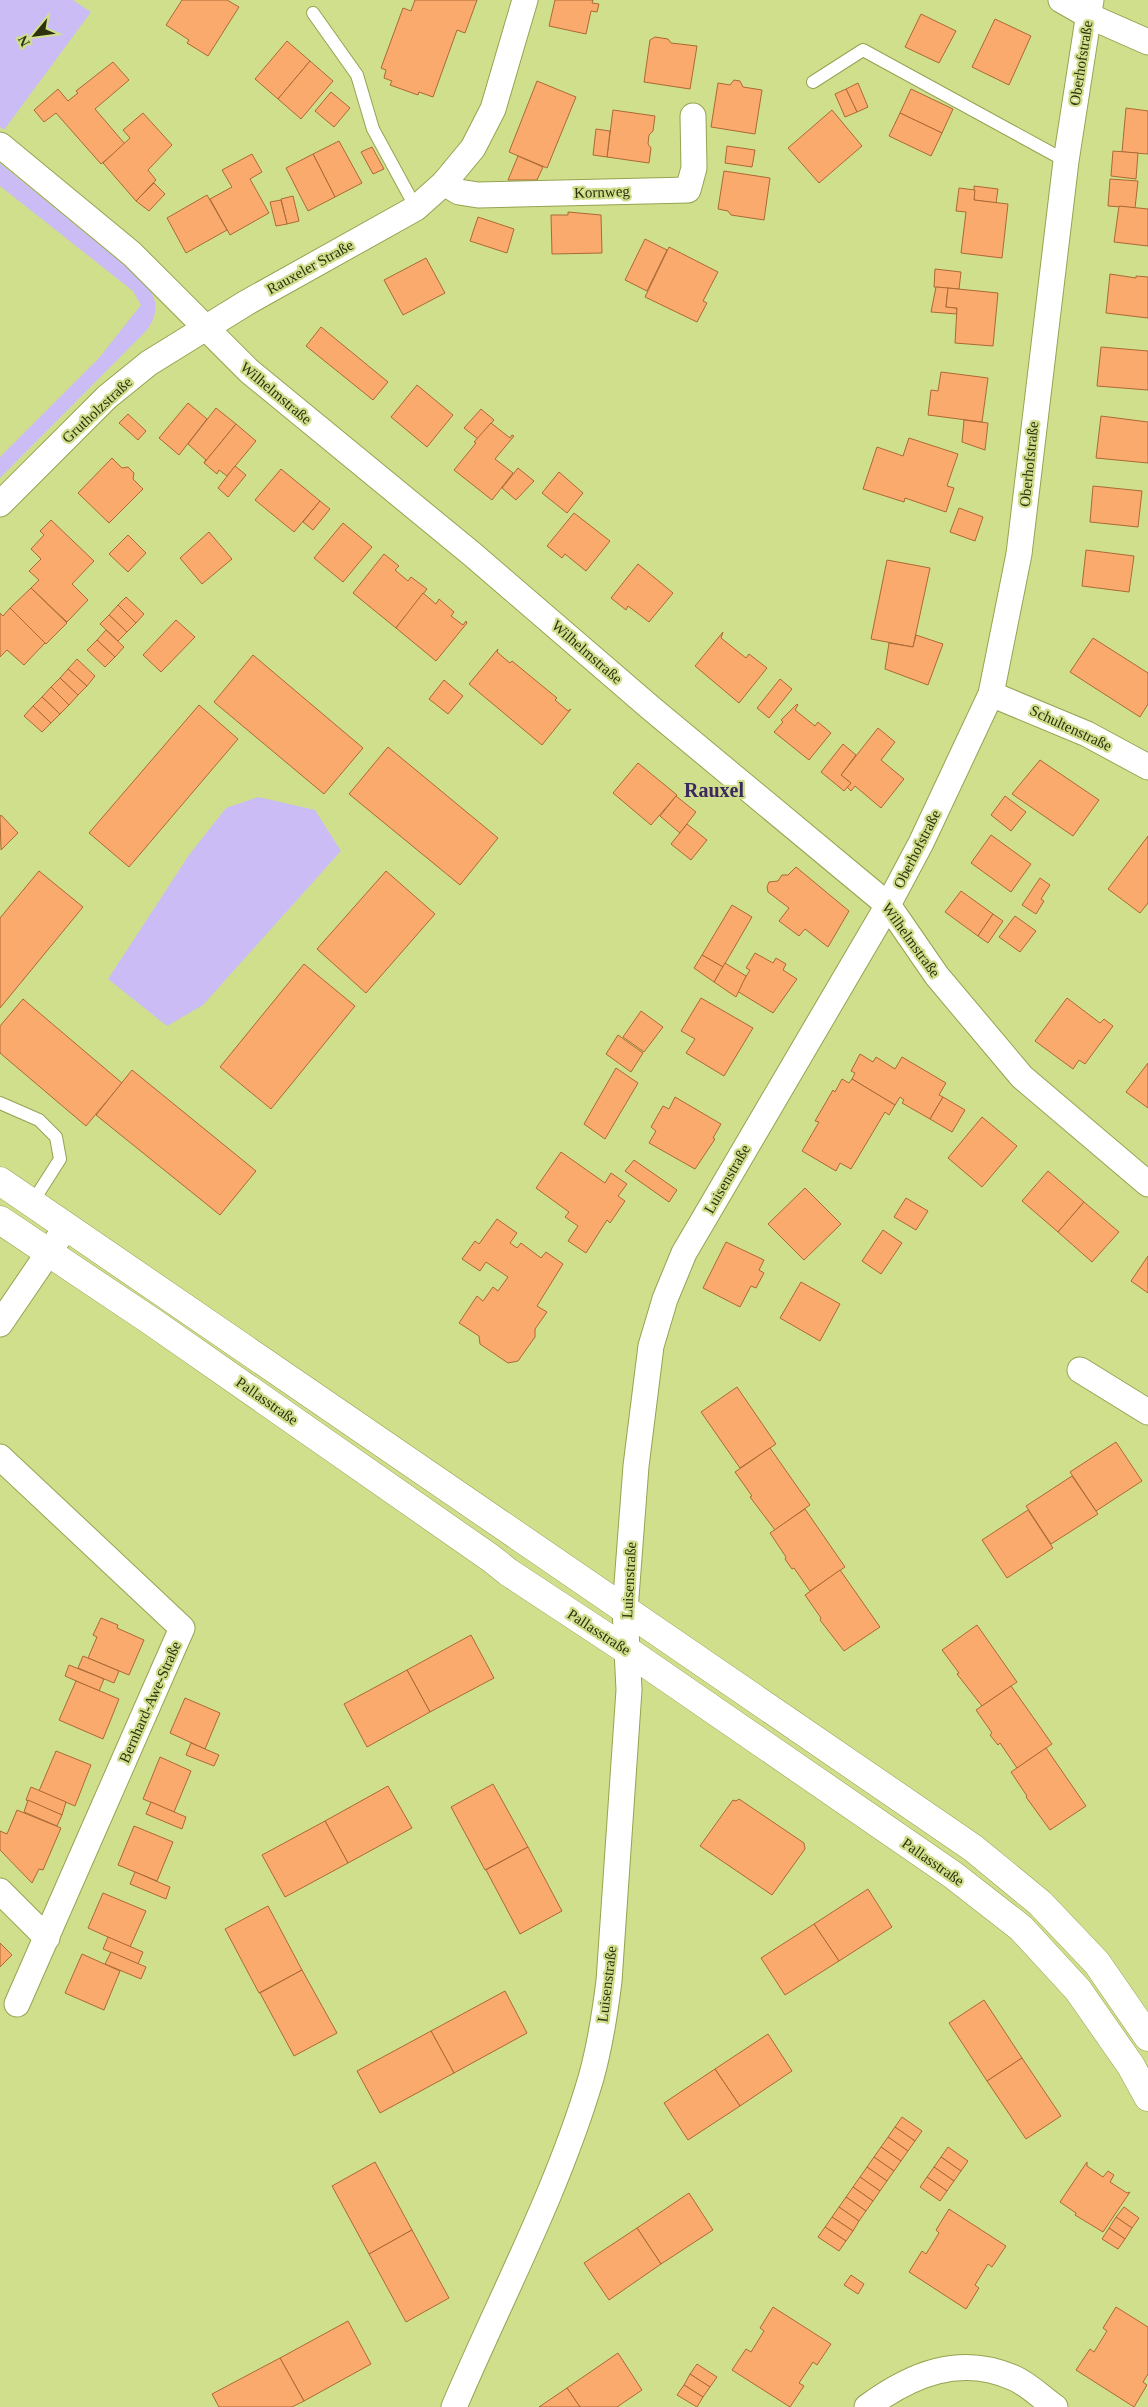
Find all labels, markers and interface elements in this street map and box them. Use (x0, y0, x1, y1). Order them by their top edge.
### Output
north arrow (10, 10, 60, 60)
street label: Oberhofstraße (1066, 19, 1096, 107)
text: N (15, 33, 33, 49)
street label: Kornweg (574, 183, 631, 201)
street label: Rauxeler Straße (264, 237, 356, 297)
street label: Wilhelmstraße (237, 359, 315, 428)
street label: Grutholzstraße (59, 374, 135, 446)
street label: Oberhofstraße (1017, 420, 1041, 507)
street label: Wilhelmstraße (549, 617, 626, 687)
street label: Schultenstraße (1028, 702, 1115, 754)
district label: Rauxel (684, 779, 744, 801)
street label: Oberhofstraße (890, 807, 944, 891)
street label: Wilhelmstraße (879, 900, 943, 980)
street label: Luisenstraße (701, 1142, 753, 1216)
street label: Pallasstraße (233, 1374, 301, 1428)
street label: Luisenstraße (619, 1541, 639, 1619)
street label: Pallasstraße (565, 1606, 634, 1658)
street label: Bernhard-Awe-Straße (116, 1639, 184, 1765)
street label: Pallasstraße (899, 1835, 967, 1889)
street label: Luisenstraße (594, 1945, 620, 2023)

